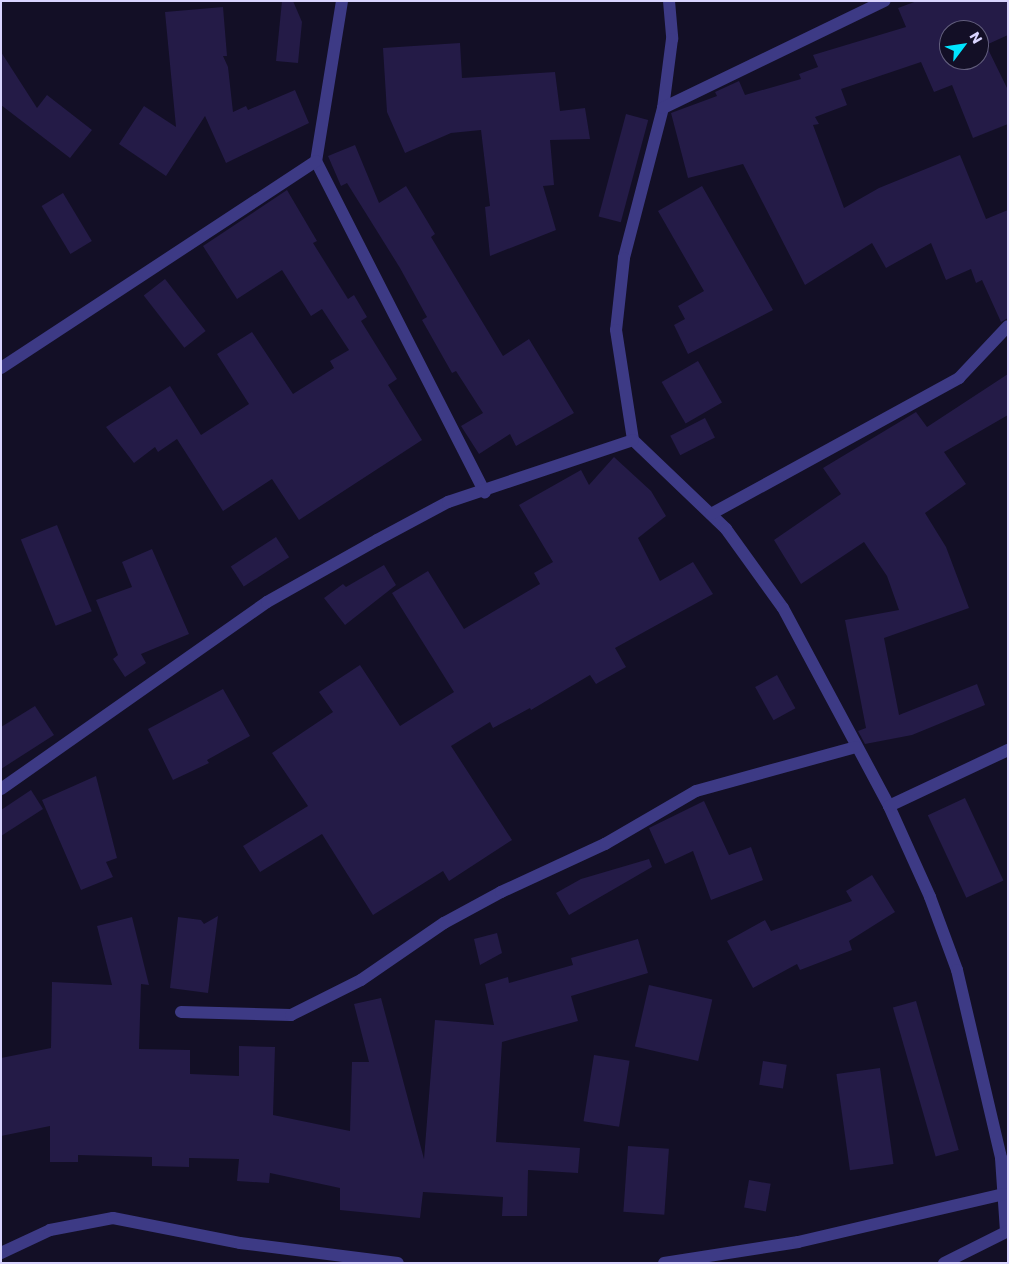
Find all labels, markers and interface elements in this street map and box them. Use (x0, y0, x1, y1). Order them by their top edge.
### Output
north arrow (939, 20, 989, 70)
text: N (965, 28, 987, 47)

